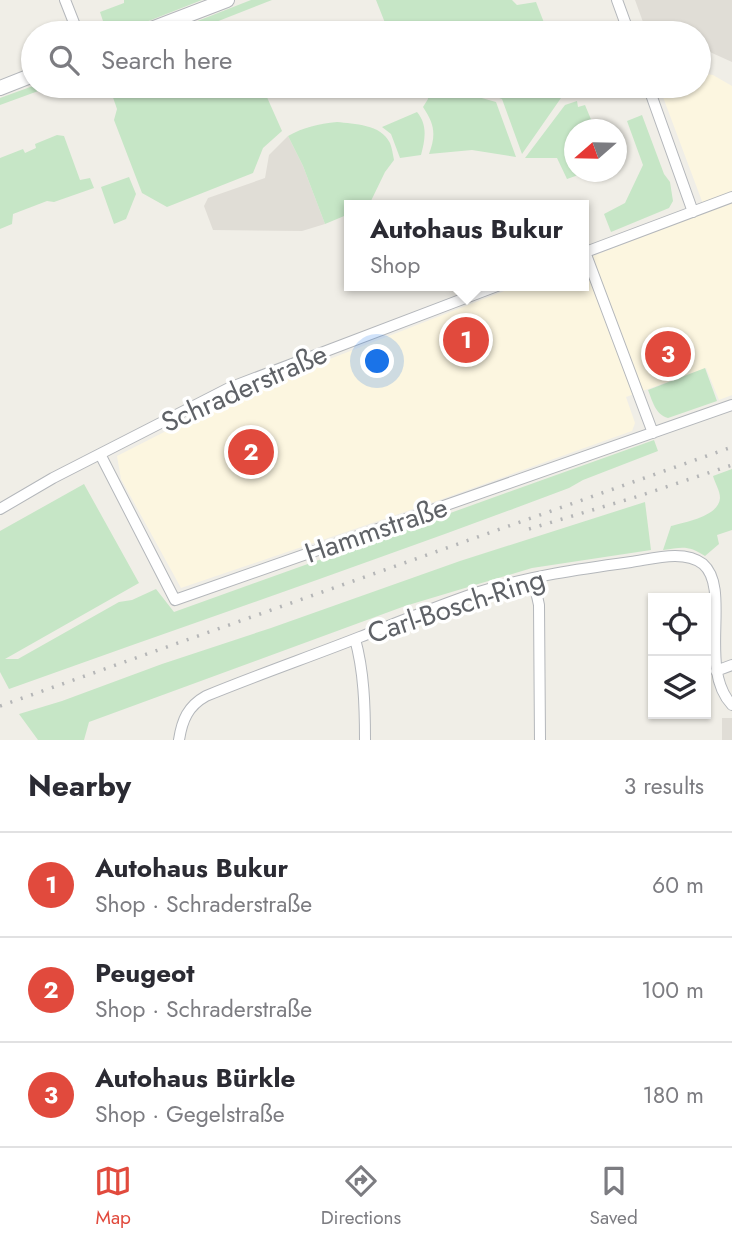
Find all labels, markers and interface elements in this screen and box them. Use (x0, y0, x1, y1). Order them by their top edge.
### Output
search box (21, 21, 711, 98)
icon: search (45, 41, 83, 79)
text: Search here (101, 41, 233, 79)
north arrow (564, 119, 627, 182)
popup (344, 200, 589, 291)
text: Autohaus Bukur (370, 210, 563, 248)
text: Shop (370, 248, 420, 282)
pin: 1 (443, 314, 489, 366)
pin: 3 (645, 328, 691, 380)
street label: Schraderstraße (154, 333, 334, 443)
your location (360, 344, 394, 378)
pin: 2 (228, 426, 274, 478)
street label: Hammstraße (299, 486, 453, 574)
street label: Carl-Bosch-Ring (362, 558, 550, 654)
map controls (648, 593, 711, 719)
button: locate (648, 593, 711, 656)
button: layers (648, 656, 711, 719)
text: Nearby (28, 764, 131, 807)
text: 3 results (624, 769, 704, 803)
text: Autohaus Bukur (95, 849, 288, 887)
text: 1 (45, 868, 57, 902)
text: 60 m (652, 868, 704, 902)
text: Shop · Schraderstraße (95, 887, 312, 921)
text: Peugeot (95, 954, 195, 992)
text: 2 (43, 973, 59, 1007)
text: 100 m (641, 973, 704, 1007)
text: Shop · Schraderstraße (95, 992, 312, 1026)
text: Autohaus Bürkle (95, 1059, 295, 1097)
text: 3 (44, 1078, 58, 1112)
text: 180 m (642, 1078, 704, 1112)
text: Shop · Gegelstraße (95, 1097, 285, 1131)
tab: Map (94, 1162, 132, 1231)
tab: Directions (321, 1162, 401, 1231)
tab: Saved (590, 1162, 638, 1231)

